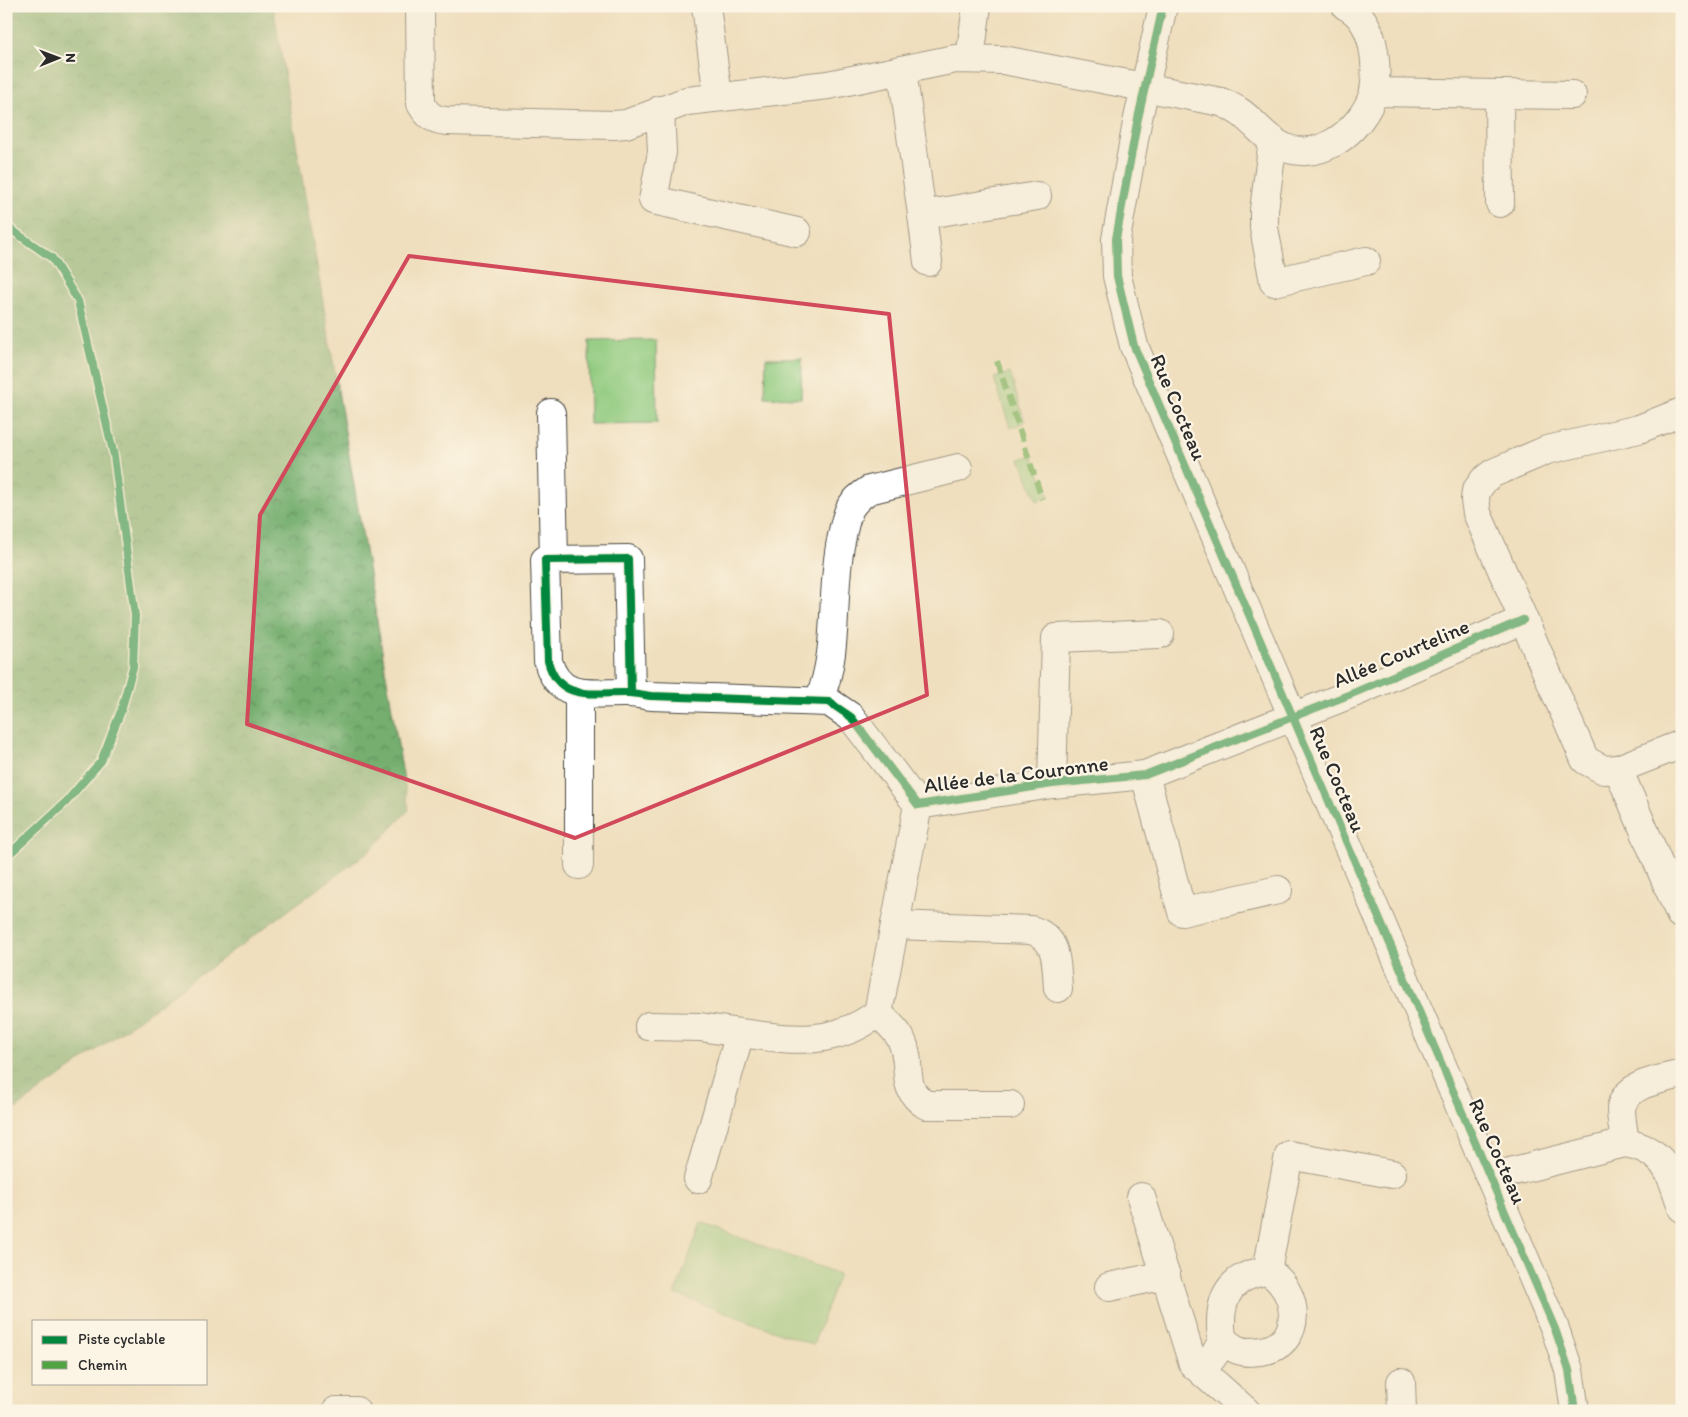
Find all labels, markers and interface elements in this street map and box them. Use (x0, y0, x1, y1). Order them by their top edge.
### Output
north arrow (32, 32, 82, 82)
text: N (62, 53, 79, 63)
street label: Rue Cocteau (1145, 350, 1213, 464)
street label: Allée Courteline (1329, 613, 1473, 693)
street label: Rue Cocteau (1304, 722, 1372, 836)
street label: Allée de la Couronne (922, 750, 1110, 798)
street label: Rue Cocteau (1464, 1094, 1533, 1208)
legend (32, 1320, 208, 1384)
text: Piste cyclable (78, 1330, 165, 1348)
text: Chemin (78, 1356, 128, 1374)

